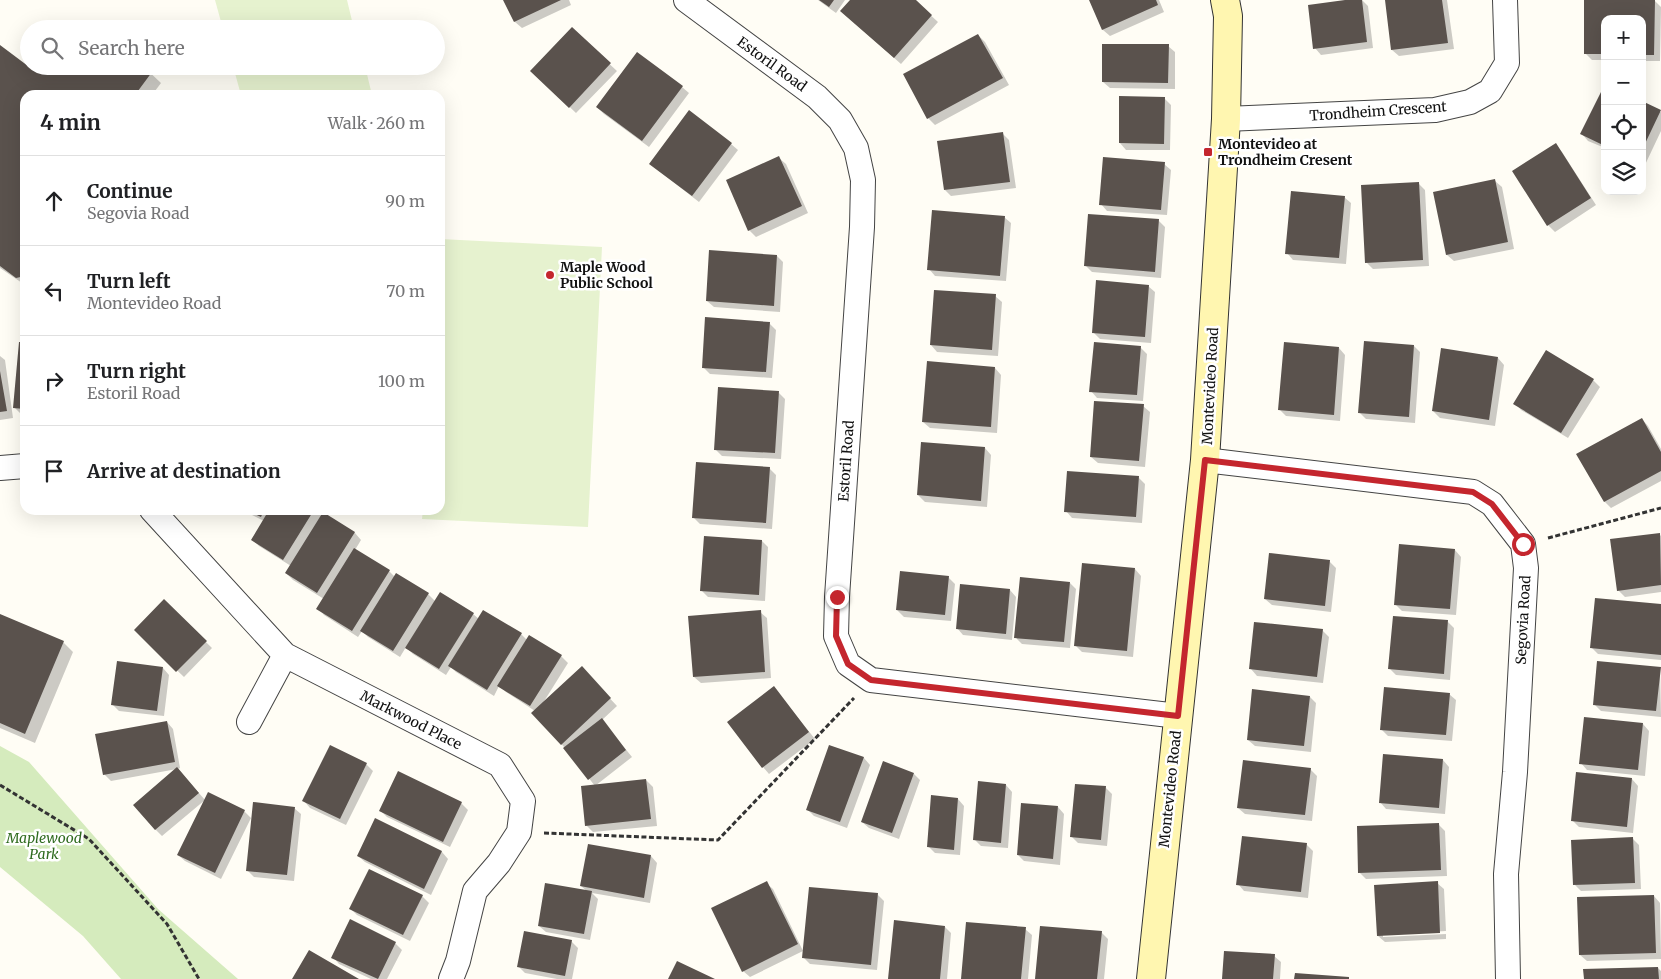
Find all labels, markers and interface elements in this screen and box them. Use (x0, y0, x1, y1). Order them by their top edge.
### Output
map controls (1601, 15, 1646, 195)
button: + (1601, 15, 1646, 60)
search box (20, 20, 445, 75)
street label: Estoril Road (734, 33, 811, 96)
icon: search (38, 34, 66, 62)
text: Search here (78, 36, 185, 60)
button: − (1601, 60, 1646, 105)
street label: Trondheim Crescent (1309, 97, 1448, 125)
button: locate (1601, 105, 1646, 150)
text: 4 min (40, 109, 101, 136)
text: Walk · 260 m (328, 113, 425, 133)
place label: Montevideo at Trondheim Cresent (1218, 135, 1353, 169)
marker: Montevideo at Trondheim Cresent (1202, 146, 1214, 158)
button: layers (1601, 150, 1646, 195)
text: Continue (87, 179, 173, 203)
icon: ahead (40, 187, 68, 215)
text: 90 m (385, 191, 425, 211)
text: Segovia Road (87, 203, 189, 223)
place label: Maple Wood Public School (560, 258, 653, 292)
text: Turn left (87, 269, 171, 293)
marker: Maple Wood Public School (544, 269, 556, 281)
icon: left (40, 277, 68, 305)
text: 70 m (386, 281, 425, 301)
text: Montevideo Road (87, 293, 221, 313)
street label: Montevideo Road (1198, 326, 1222, 445)
text: Turn right (87, 359, 186, 383)
icon: right (40, 367, 68, 395)
text: 100 m (378, 371, 425, 391)
text: Estoril Road (87, 383, 180, 403)
street label: Estoril Road (834, 419, 858, 502)
icon: arrive (40, 457, 68, 485)
text: Arrive at destination (87, 459, 281, 483)
route start (1512, 533, 1535, 556)
street label: Segovia Road (1512, 574, 1534, 665)
route end (826, 586, 849, 609)
street label: Markwood Place (357, 687, 465, 753)
street label: Montevideo Road (1155, 729, 1185, 848)
park label: Maplewood Park (5, 829, 82, 863)

